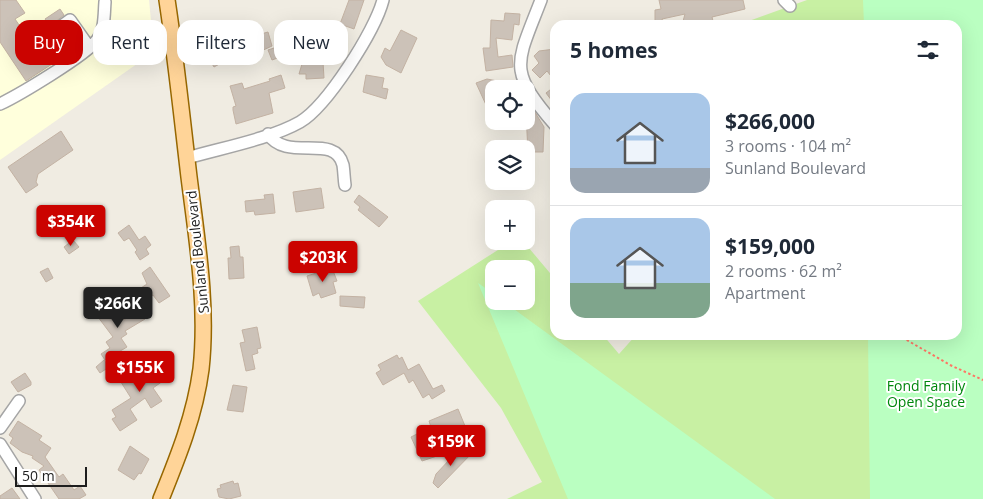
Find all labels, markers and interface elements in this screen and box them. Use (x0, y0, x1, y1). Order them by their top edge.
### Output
chip: Buy (15, 20, 83, 65)
chip: Rent (93, 20, 167, 65)
chip: Filters (177, 20, 264, 65)
chip: New (274, 20, 348, 65)
text: 5 homes (570, 36, 658, 64)
icon: filters (914, 36, 942, 64)
map controls (485, 80, 535, 310)
button: locate (485, 80, 535, 130)
text: $266,000 (725, 107, 815, 135)
icon: home (610, 113, 670, 173)
text: 3 rooms · 104 m² (725, 135, 851, 157)
button: layers (485, 140, 535, 190)
text: Sunland Boulevard (725, 157, 866, 179)
street label: Sunland Boulevard (181, 190, 213, 314)
button: + (485, 200, 535, 250)
pin: $354K (36, 204, 106, 247)
text: $354K (47, 210, 95, 232)
text: $159,000 (725, 232, 815, 260)
icon: home (610, 238, 670, 298)
pin: $203K (288, 240, 358, 283)
text: $203K (299, 246, 347, 268)
button: − (485, 260, 535, 310)
text: 2 rooms · 62 m² (725, 260, 842, 282)
text: Apartment (725, 282, 805, 304)
pin: $266K (83, 286, 153, 329)
text: $266K (94, 292, 142, 314)
pin: $155K (105, 350, 175, 393)
text: $155K (116, 356, 164, 378)
park label: Fond Family Open Space (887, 376, 966, 411)
pin: $159K (416, 424, 486, 467)
text: $159K (427, 430, 475, 452)
scale bar (15, 464, 88, 487)
text: 50 m (22, 466, 55, 485)

